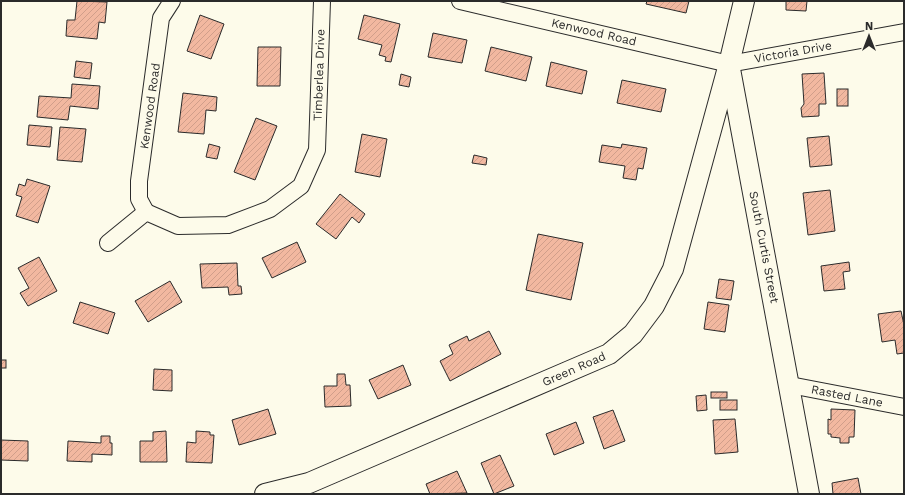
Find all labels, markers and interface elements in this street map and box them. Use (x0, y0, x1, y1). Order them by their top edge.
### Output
street label: Kenwood Road (550, 15, 638, 49)
north arrow (849, 16, 889, 56)
text: N (865, 20, 873, 33)
street label: Timberlea Drive (310, 29, 328, 121)
street label: Victoria Drive (753, 38, 833, 66)
street label: Kenwood Road (137, 62, 163, 150)
street label: South Curtis Street (746, 190, 782, 304)
street label: Green Road (540, 349, 608, 389)
street label: Rasted Lane (810, 382, 884, 410)

